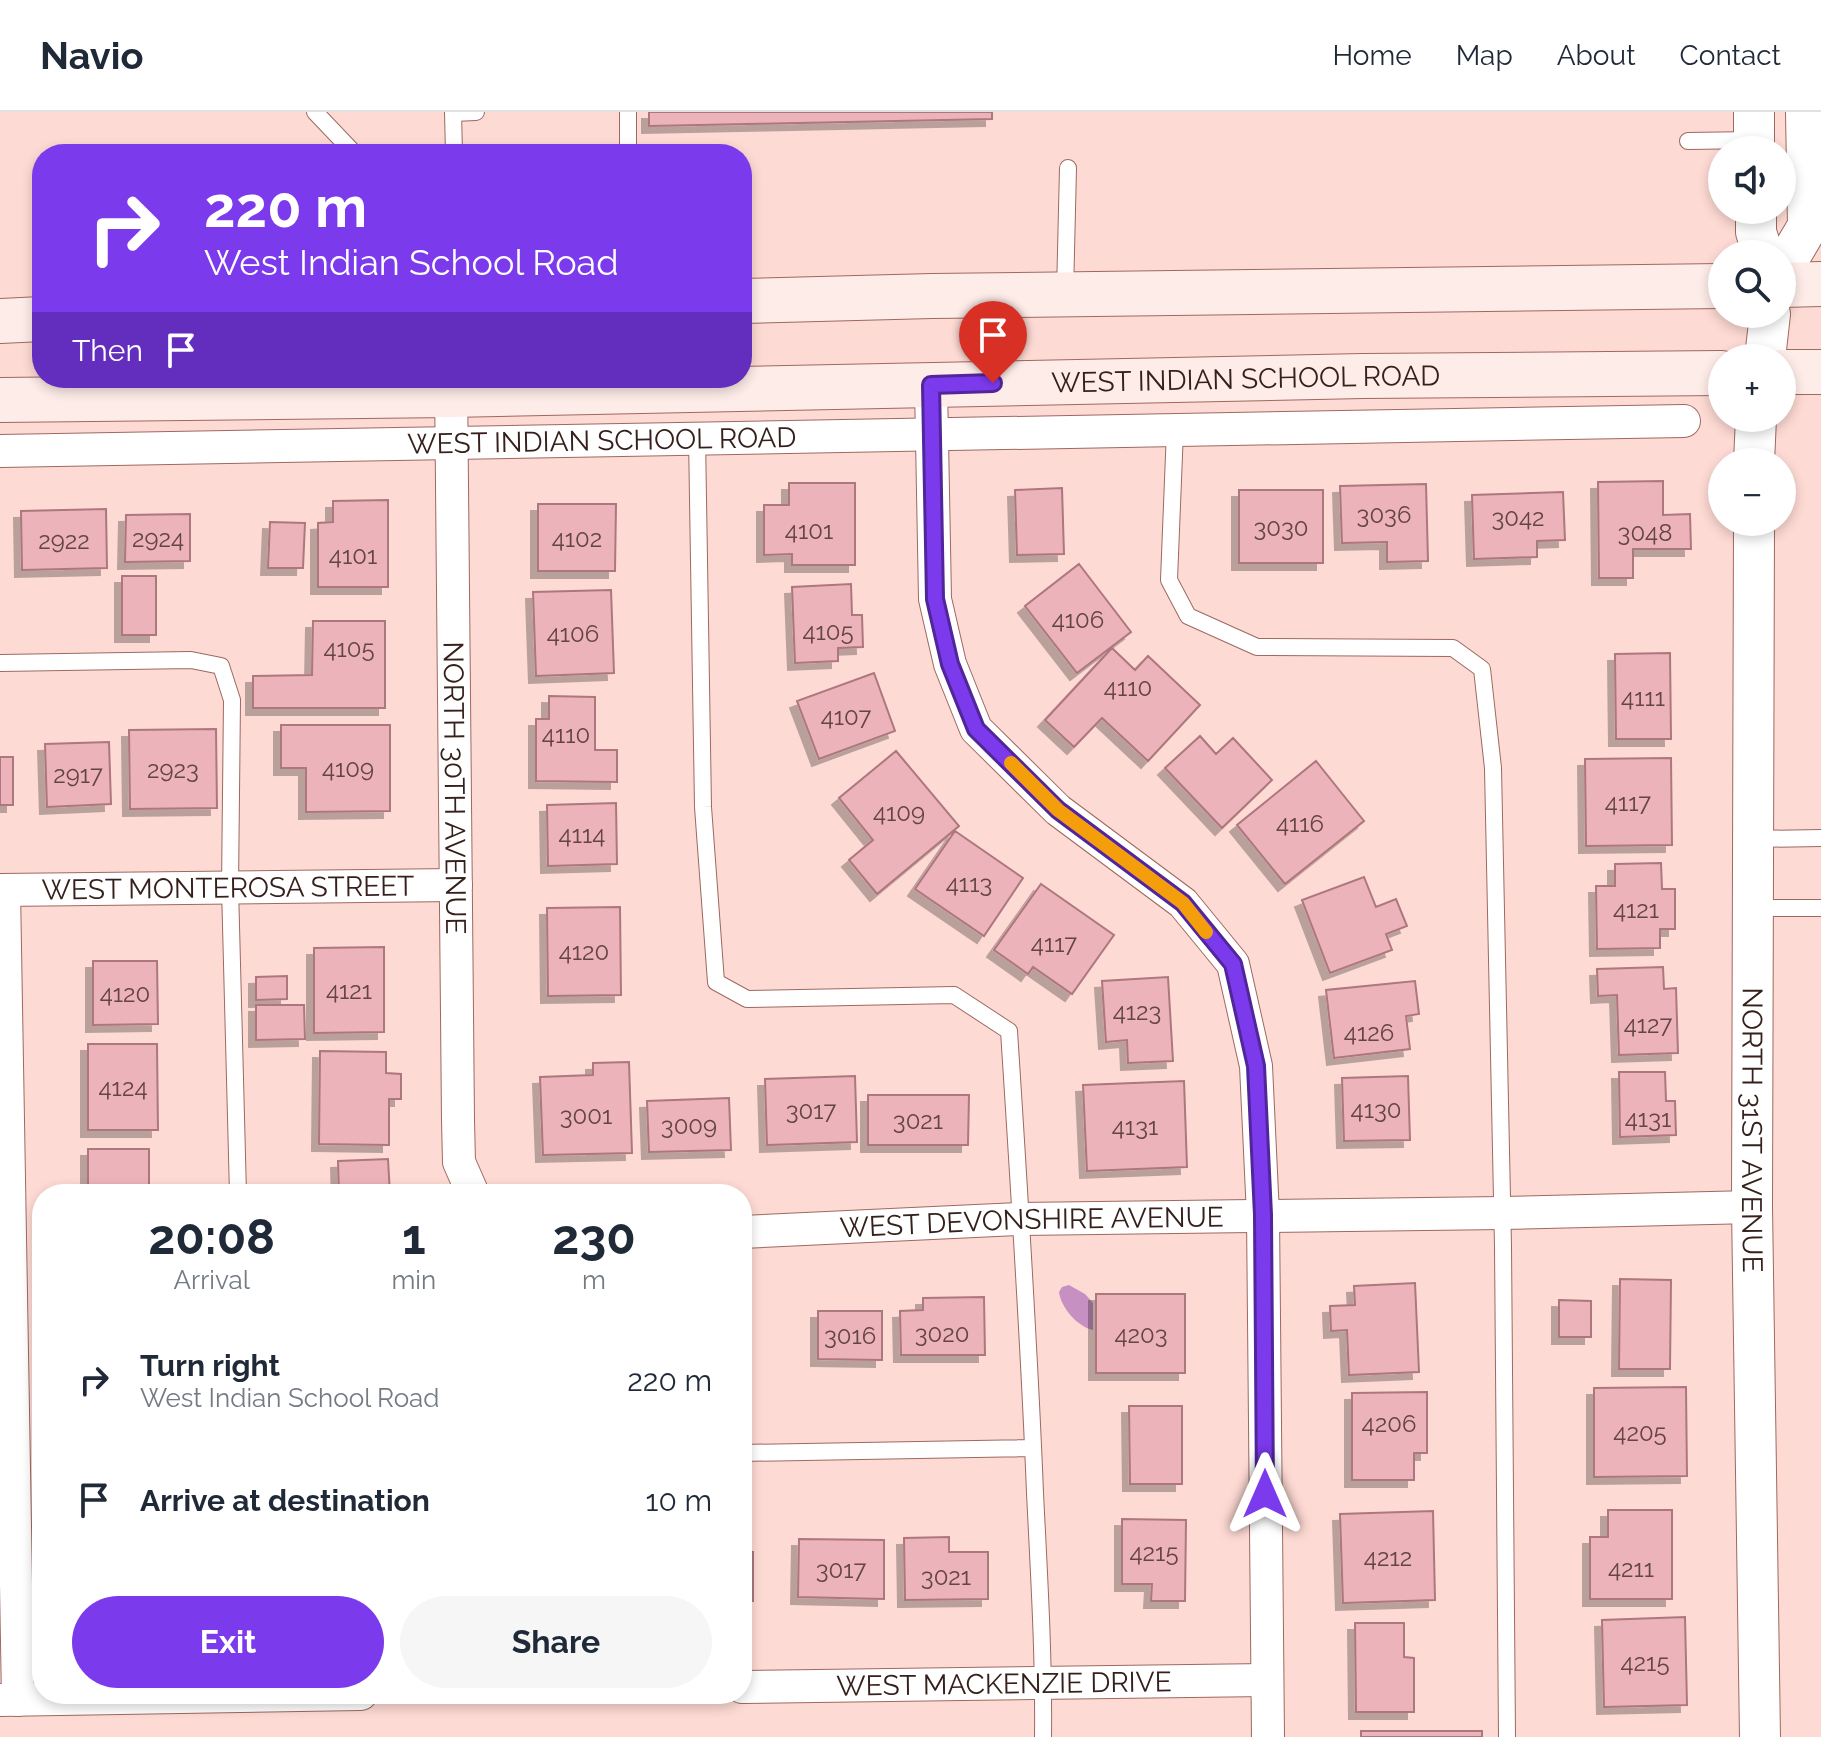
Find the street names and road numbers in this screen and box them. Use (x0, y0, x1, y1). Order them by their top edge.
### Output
street label: WEST INDIAN SCHOOL ROAD (1051, 359, 1440, 399)
street label: WEST INDIAN SCHOOL ROAD (407, 420, 797, 460)
street label: NORTH 30TH AVENUE (437, 641, 473, 935)
street label: WEST MONTEROSA STREET (41, 869, 415, 906)
street label: NORTH 31ST AVENUE (1735, 987, 1769, 1273)
street label: WEST DEVONSHIRE AVENUE (839, 1200, 1224, 1244)
street label: WEST MACKENZIE DRIVE (836, 1665, 1172, 1702)

